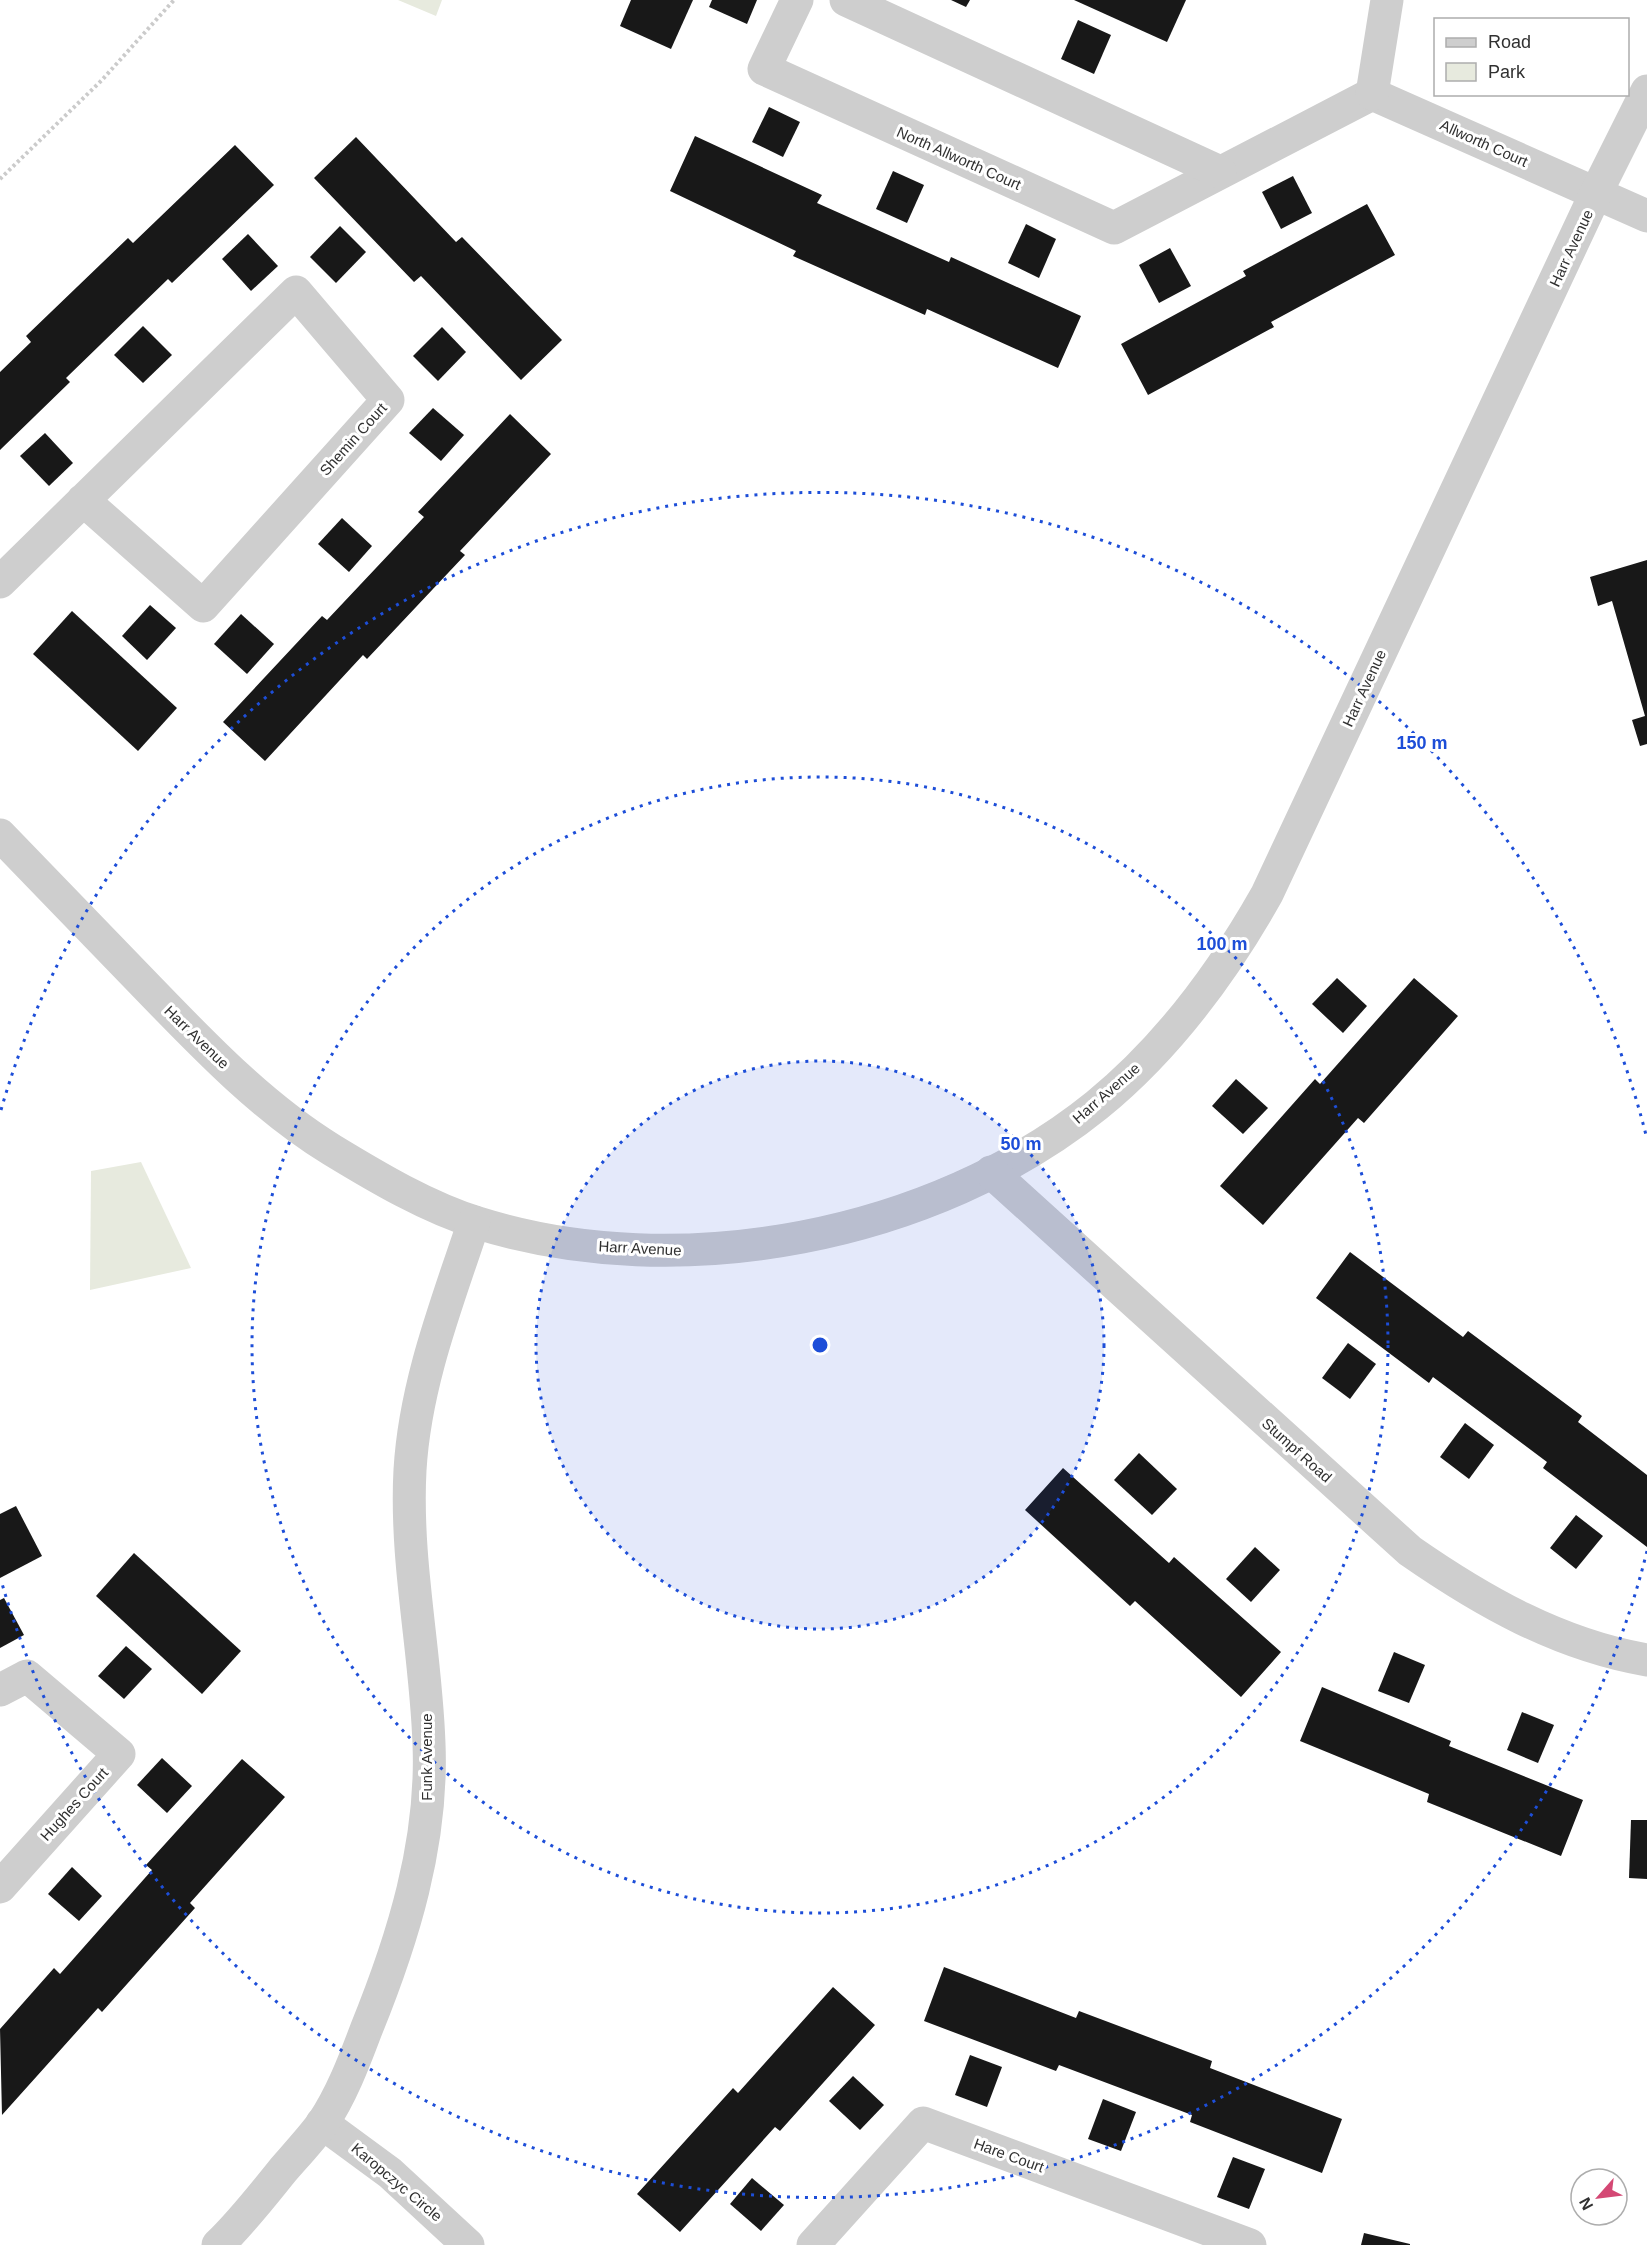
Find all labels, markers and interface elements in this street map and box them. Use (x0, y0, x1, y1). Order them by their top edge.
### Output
legend (1434, 18, 1629, 96)
text: Road (1488, 32, 1531, 52)
text: Park (1488, 62, 1526, 82)
street label: Allworth Court (1438, 116, 1531, 170)
street label: North Allworth Court (894, 123, 1025, 193)
street label: Harr Avenue (1546, 207, 1596, 289)
street label: Shemin Court (316, 399, 391, 479)
street label: Harr Avenue (1339, 647, 1389, 729)
text: 150 m (1396, 733, 1448, 753)
text: 100 m (1196, 934, 1248, 954)
street label: Harr Avenue (161, 1002, 233, 1072)
street label: Harr Avenue (1069, 1059, 1143, 1127)
text: 50 m (1000, 1134, 1042, 1154)
street label: Harr Avenue (598, 1237, 682, 1259)
centre of rings (810, 1335, 830, 1355)
street label: Stumpf Road (1259, 1414, 1335, 1486)
street label: Funk Avenue (418, 1713, 435, 1801)
street label: Hughes Court (37, 1763, 112, 1844)
street label: Hare Court (972, 2134, 1047, 2176)
street label: Karopczyc Circle (348, 2139, 446, 2225)
north arrow (1569, 2167, 1629, 2227)
text: N (1576, 2195, 1596, 2213)

